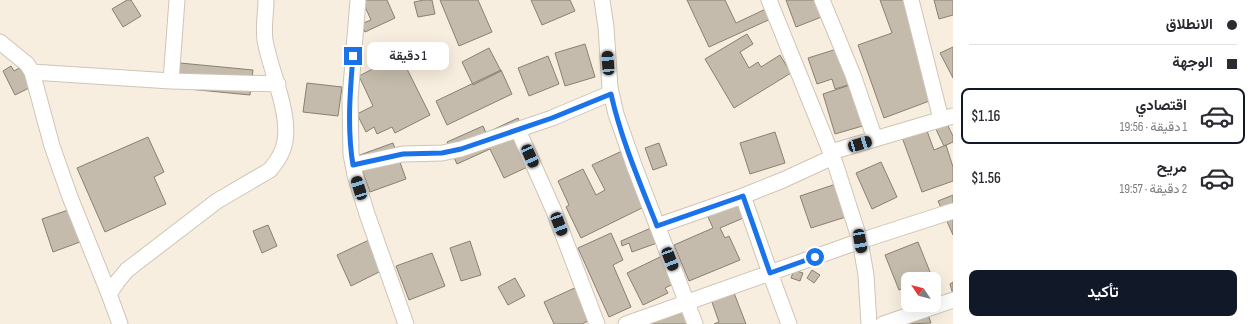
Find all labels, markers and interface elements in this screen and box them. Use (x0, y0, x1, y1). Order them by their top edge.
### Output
text: الانطلاق (1166, 15, 1213, 34)
callout: 1 دقيقة (367, 42, 449, 70)
route end (344, 47, 362, 65)
text: 1 دقيقة (389, 48, 427, 64)
car (601, 51, 615, 75)
text: الوجهة (1172, 53, 1213, 72)
text: اقتصادي (1135, 96, 1187, 115)
icon: car (1199, 98, 1235, 134)
text: $1.16 (971, 107, 1000, 126)
text: 1 دقيقة · 19:56 (1120, 119, 1187, 135)
car (847, 135, 873, 153)
car (520, 143, 540, 169)
text: مريح (1157, 158, 1187, 177)
icon: car (1199, 160, 1235, 196)
text: $1.56 (971, 169, 1001, 188)
car (350, 175, 368, 201)
text: 2 دقيقة · 19:57 (1120, 181, 1187, 197)
car (549, 211, 569, 237)
car (852, 228, 868, 254)
car (660, 246, 680, 272)
route start (806, 248, 824, 266)
button: تأكيد (969, 270, 1237, 316)
north arrow (901, 272, 941, 312)
map controls (901, 272, 941, 312)

